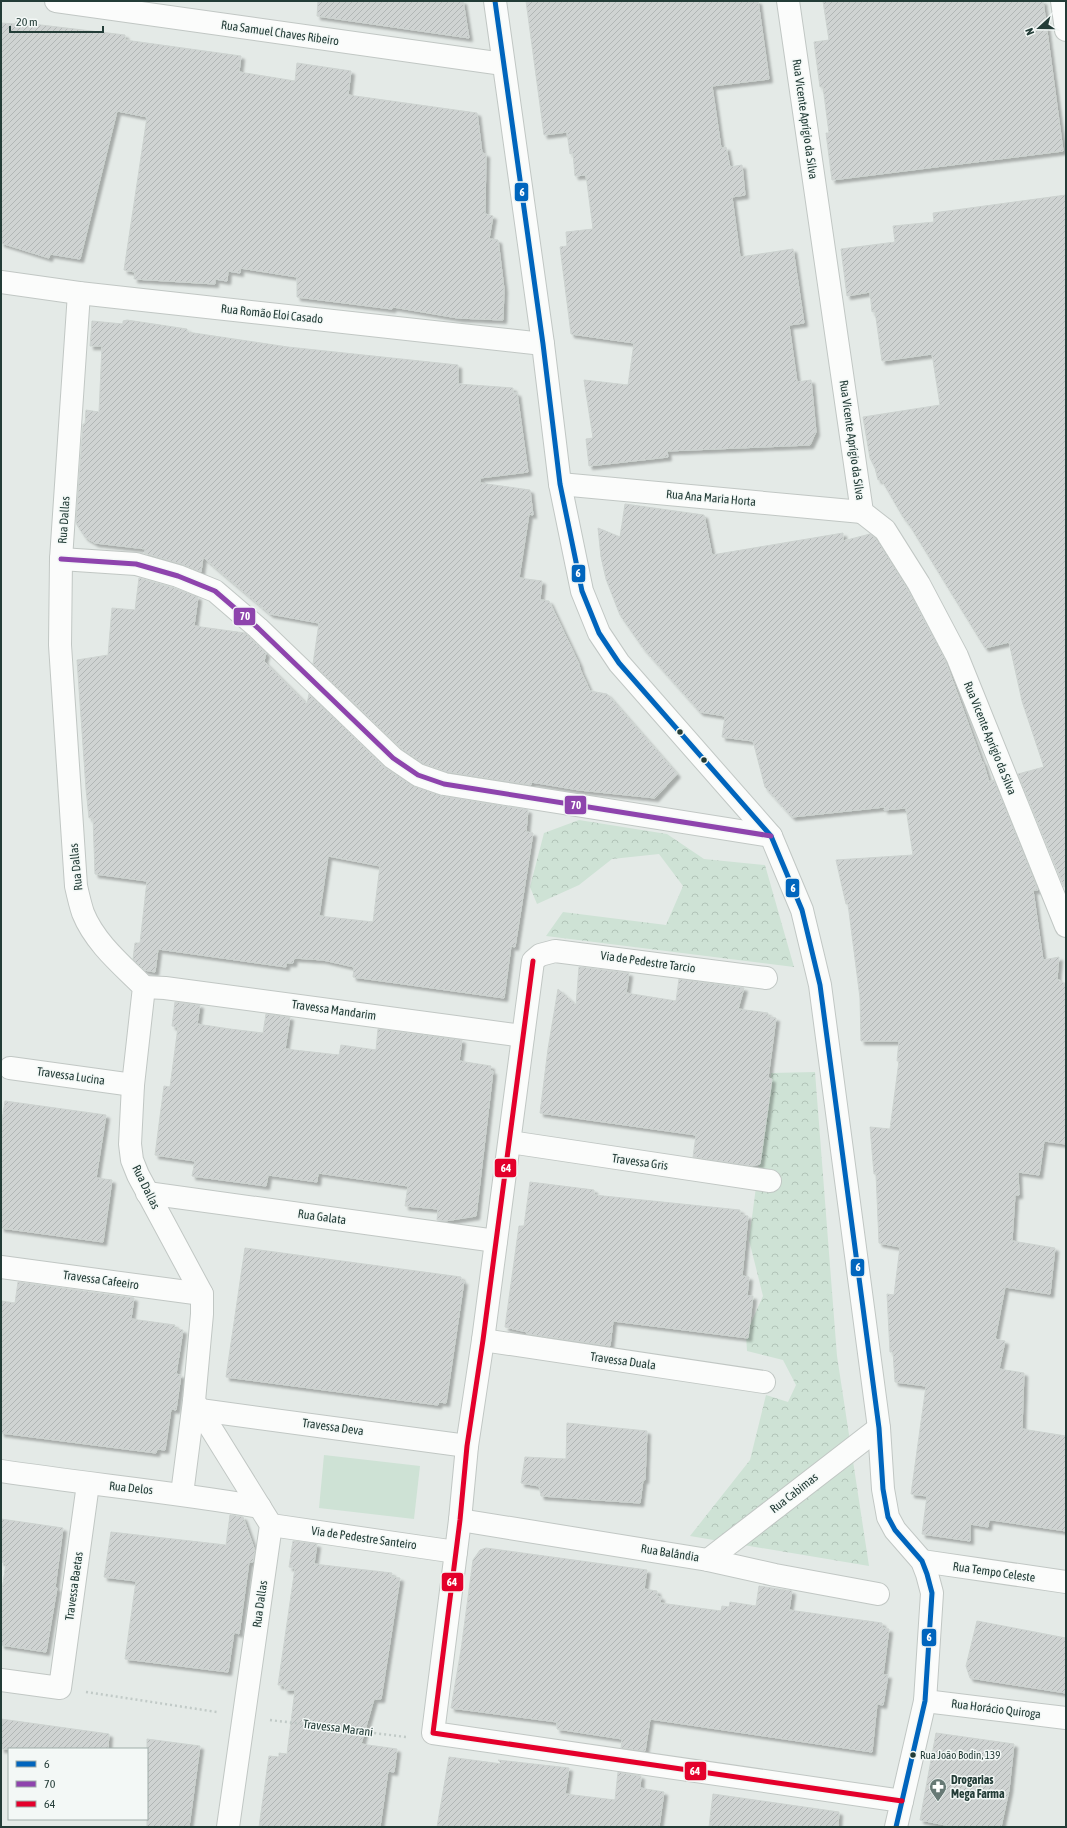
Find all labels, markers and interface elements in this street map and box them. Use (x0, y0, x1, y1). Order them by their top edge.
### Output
scale bar (10, 8, 103, 34)
north arrow (1019, 8, 1059, 48)
text: 20 m (16, 15, 38, 29)
street label: Rua Samuel Chaves Ribeiro (220, 18, 340, 48)
text: N (1023, 26, 1036, 37)
street label: Rua Vicente Aprígio da Silva (790, 58, 820, 180)
line badge: 6 (514, 182, 529, 202)
text: 6 (519, 186, 525, 198)
street label: Rua Romão Eloi Casado (220, 302, 324, 326)
street label: Rua Vicente Aprígio da Silva (837, 379, 867, 501)
street label: Rua Ana Maria Horta (665, 487, 757, 509)
street label: Rua Dallas (55, 496, 73, 544)
line badge: 6 (571, 564, 586, 583)
text: 6 (575, 567, 581, 579)
line badge: 70 (233, 607, 256, 626)
text: 70 (240, 610, 250, 622)
street label: Rua Vicente Aprígio da Silva (961, 679, 1019, 797)
unlabelled marker (675, 727, 685, 737)
unlabelled marker (699, 755, 709, 765)
line badge: 70 (564, 795, 587, 815)
text: 70 (571, 799, 581, 811)
street label: Rua Dallas (67, 843, 85, 891)
line badge: 6 (785, 878, 800, 898)
text: 6 (790, 882, 796, 894)
street label: Via de Pedestre Tarcio (600, 948, 697, 976)
street label: Travessa Mandarim (291, 997, 377, 1023)
street label: Travessa Lucina (36, 1064, 106, 1088)
street label: Travessa Gris (611, 1151, 669, 1173)
line badge: 64 (494, 1158, 517, 1178)
text: 64 (501, 1162, 511, 1174)
street label: Rua Dallas (129, 1163, 163, 1211)
street label: Rua Galata (297, 1207, 347, 1227)
line badge: 6 (850, 1258, 865, 1277)
text: 6 (855, 1261, 861, 1273)
street label: Travessa Cafeeiro (62, 1268, 140, 1292)
street label: Travessa Duala (589, 1349, 657, 1373)
street label: Travessa Deva (301, 1416, 365, 1438)
street label: Rua Cabimas (767, 1470, 821, 1516)
street label: Rua Delos (108, 1479, 154, 1497)
street label: Via de Pedestre Santeiro (310, 1524, 418, 1552)
street label: Rua Balândia (640, 1541, 700, 1565)
street label: Travessa Baetas (62, 1551, 86, 1621)
street label: Rua Tempo Celeste (952, 1559, 1036, 1585)
line badge: 64 (441, 1572, 464, 1592)
text: 64 (447, 1576, 457, 1588)
street label: Rua Dallas (250, 1580, 270, 1628)
line badge: 6 (921, 1628, 937, 1647)
text: 6 (926, 1631, 932, 1643)
street label: Rua Horácio Quiroga (950, 1697, 1042, 1721)
street label: Travessa Marani (302, 1717, 374, 1739)
legend (8, 1748, 148, 1820)
place label: Rua João Bodin, 139 (920, 1749, 1000, 1761)
marker: Rua João Bodin, 139 (908, 1750, 918, 1760)
text: 6 (44, 1757, 50, 1771)
line badge: 64 (684, 1761, 707, 1781)
text: 64 (690, 1765, 700, 1777)
place label: Drogarias Mega Farma (951, 1773, 1005, 1801)
text: 70 (44, 1777, 56, 1791)
pharmacy icon: Drogarias Mega Farma (928, 1777, 948, 1802)
text: 64 (44, 1797, 56, 1811)

